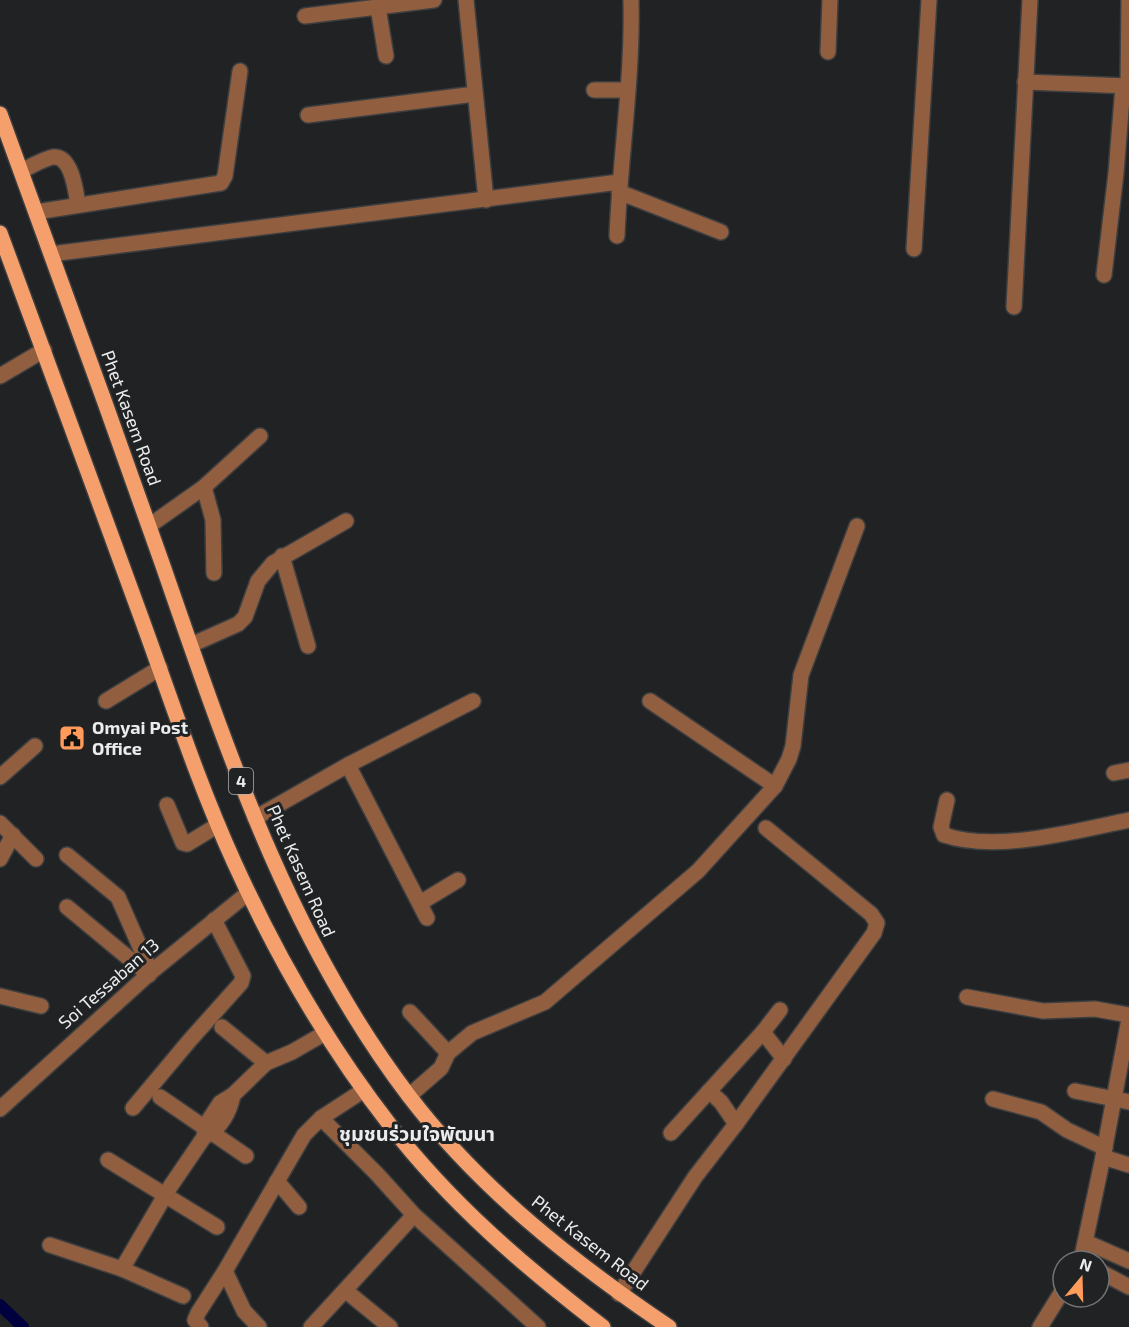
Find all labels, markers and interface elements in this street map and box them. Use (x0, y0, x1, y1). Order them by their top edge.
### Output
street label: Phet Kasem Road (97, 347, 167, 488)
place label: Omyai Post Office (92, 716, 189, 759)
public building icon: Omyai Post Office (57, 723, 87, 753)
road number: 4 (229, 768, 253, 794)
street label: Phet Kasem Road (263, 801, 341, 940)
street label: Soi Tessaban 13 (53, 933, 163, 1033)
district label: ชุมชนร่วมใจพัฒนา (339, 1121, 495, 1146)
street label: Phet Kasem Road (528, 1190, 653, 1295)
north arrow (1051, 1249, 1111, 1309)
text: N (1077, 1253, 1095, 1275)

